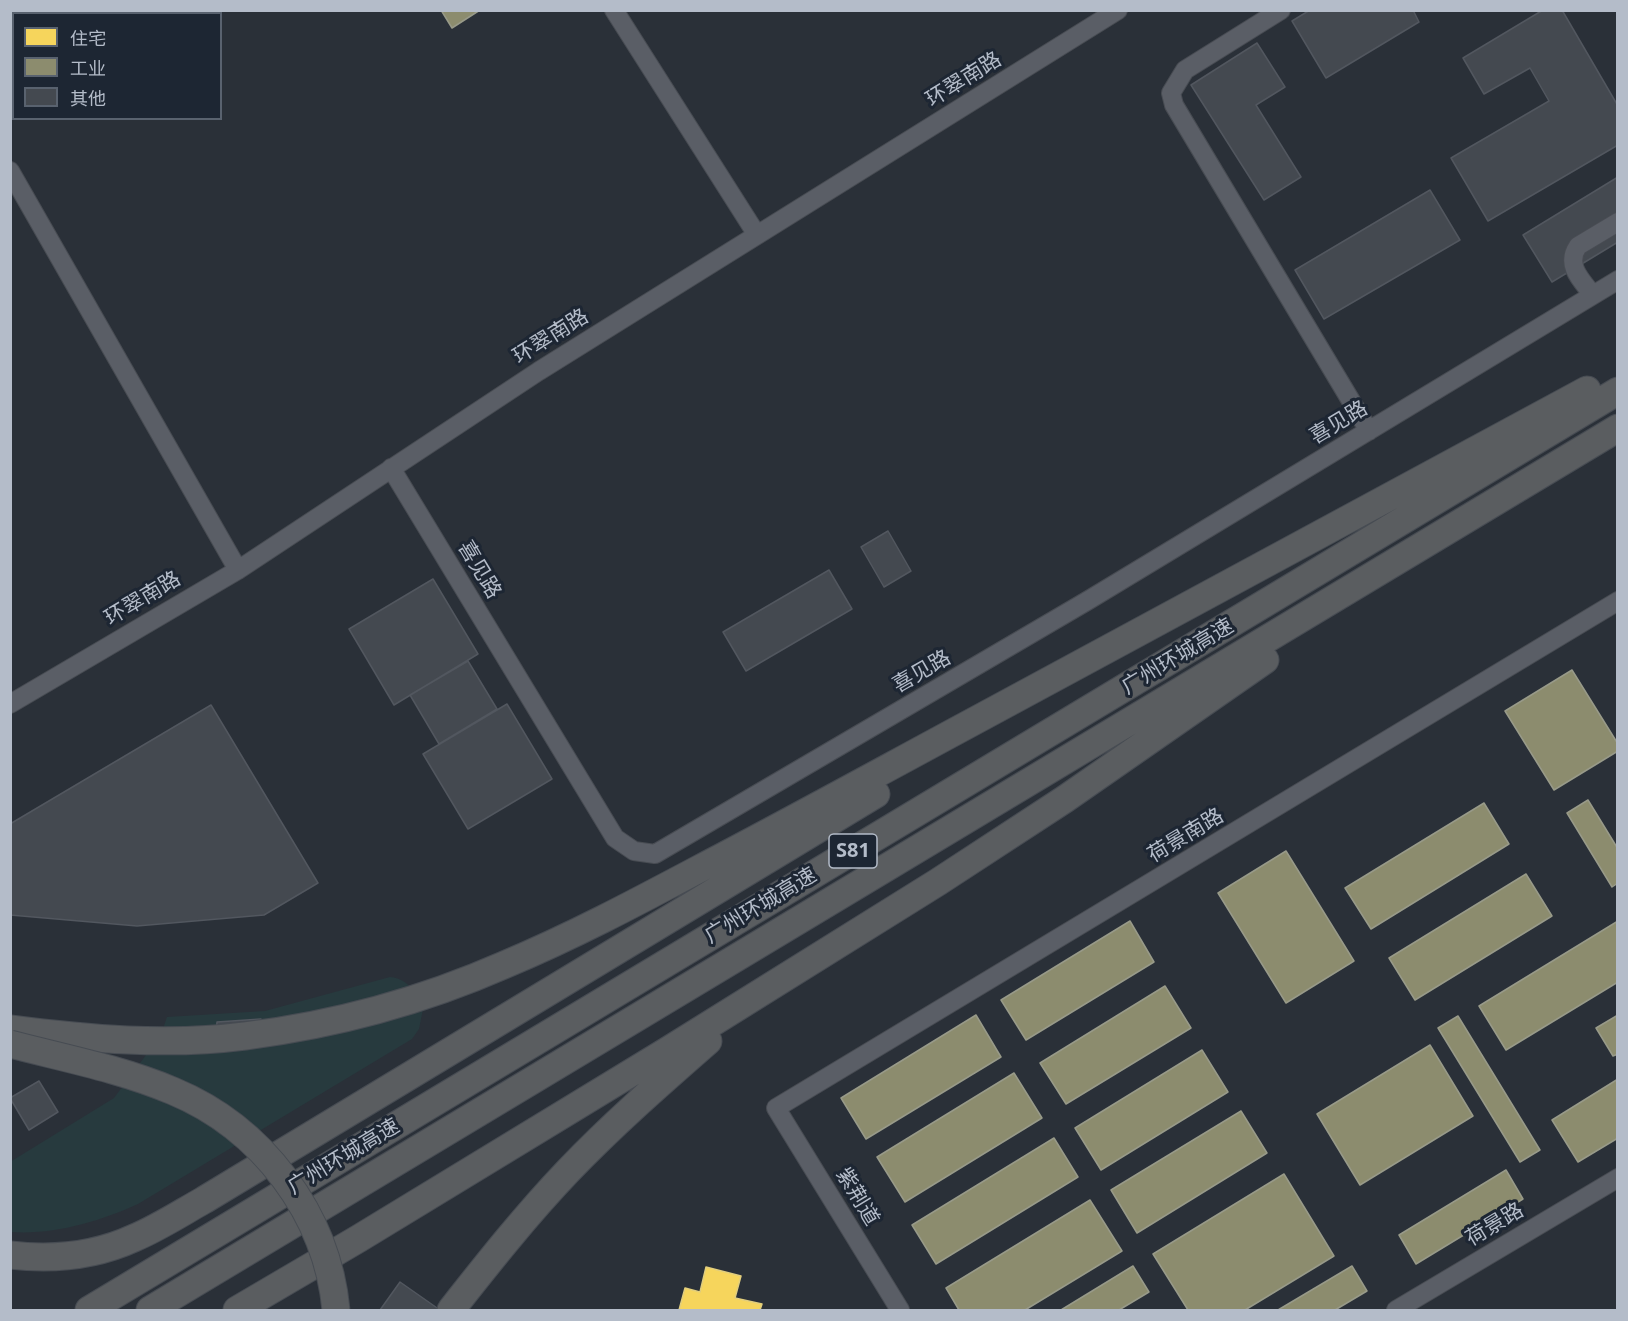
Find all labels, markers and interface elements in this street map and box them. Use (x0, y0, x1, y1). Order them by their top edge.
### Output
legend (12, 12, 222, 120)
text: 住宅 (70, 26, 106, 50)
street label: 环翠南路 (922, 47, 1006, 113)
text: 工业 (70, 56, 106, 80)
text: 其他 (70, 86, 106, 110)
street label: 环翠南路 (509, 304, 593, 370)
street label: 喜见路 (1306, 396, 1372, 450)
street label: 喜见路 (452, 537, 506, 603)
street label: 环翠南路 (101, 567, 185, 631)
street label: 广州环城高速 (1118, 614, 1238, 700)
street label: 喜见路 (888, 645, 956, 699)
street label: 荷景南路 (1144, 804, 1228, 868)
road number: S81 (829, 834, 877, 868)
street label: 广州环城高速 (701, 863, 821, 949)
street label: 广州环城高速 (284, 1114, 404, 1200)
street label: 紫荆道 (830, 1164, 884, 1230)
street label: 荷景路 (1462, 1198, 1528, 1252)

